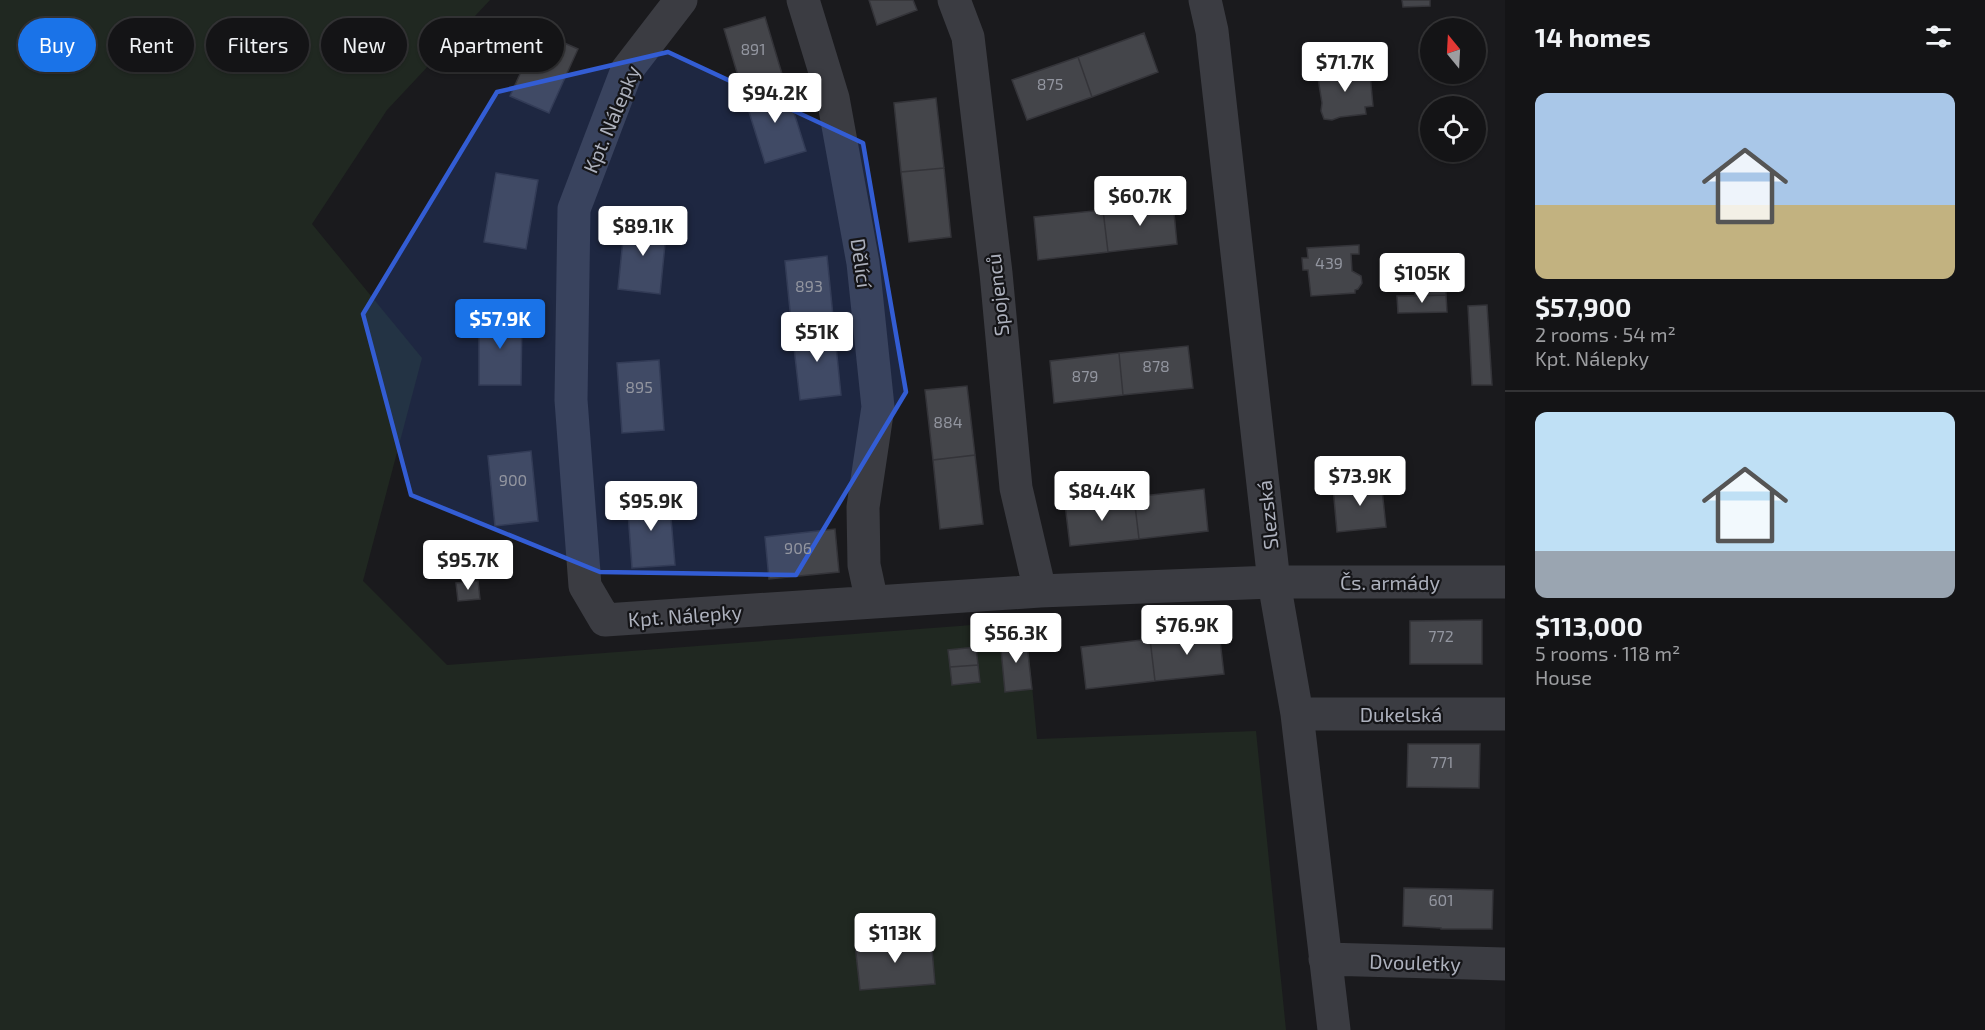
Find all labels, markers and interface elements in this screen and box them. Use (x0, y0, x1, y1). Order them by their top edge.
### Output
chip: Buy (18, 18, 96, 72)
chip: Rent (108, 18, 194, 72)
chip: Filters (206, 18, 309, 72)
chip: New (321, 18, 407, 72)
chip: Apartment (419, 18, 564, 72)
north arrow (1420, 18, 1486, 84)
map controls (1420, 18, 1486, 162)
icon: filters (1922, 20, 1955, 53)
text: 14 homes (1535, 21, 1651, 52)
house number: 891 (740, 39, 766, 58)
pin: $71.7K (1296, 42, 1394, 93)
text: $71.7K (1316, 49, 1374, 73)
street label: Kpt. Nálepky (578, 61, 645, 176)
pin: $94.2K (726, 73, 824, 124)
house number: 875 (1037, 74, 1063, 93)
text: $94.2K (742, 80, 808, 104)
button: locate (1420, 96, 1486, 162)
icon: home (1691, 132, 1799, 240)
pin: $60.7K (1091, 176, 1189, 227)
text: $60.7K (1108, 183, 1172, 207)
pin: $89.1K (594, 206, 692, 257)
text: $89.1K (612, 213, 674, 237)
street label: Dělící (847, 237, 877, 290)
street label: Spojenců (981, 253, 1013, 337)
house number: 439 (1315, 253, 1343, 272)
pin: $105K (1380, 253, 1464, 304)
text: $105K (1394, 260, 1450, 284)
house number: 893 (795, 276, 823, 295)
text: $57,900 (1535, 291, 1632, 322)
pin: $57.9K (451, 299, 549, 350)
text: $57.9K (469, 306, 531, 330)
pin: $51K (781, 312, 853, 363)
text: $51K (795, 319, 839, 343)
text: 2 rooms · 54 m² (1535, 322, 1676, 346)
text: Kpt. Nálepky (1535, 346, 1649, 370)
house number: 878 (1142, 356, 1170, 375)
house number: 879 (1071, 366, 1099, 385)
house number: 895 (625, 377, 653, 396)
house number: 884 (933, 412, 963, 431)
icon: home (1691, 451, 1799, 559)
pin: $73.9K (1311, 456, 1409, 507)
text: $73.9K (1329, 463, 1391, 487)
house number: 900 (499, 470, 527, 489)
pin: $84.4K (1053, 471, 1151, 522)
text: $84.4K (1068, 478, 1136, 502)
street label: Slezská (1251, 479, 1283, 551)
pin: $95.9K (602, 481, 700, 532)
text: $95.9K (619, 488, 683, 512)
house number: 906 (784, 538, 812, 557)
pin: $95.7K (419, 540, 517, 591)
text: $95.7K (437, 547, 499, 571)
street label: Čs. armády (1340, 570, 1440, 594)
street label: Kpt. Nálepky (627, 599, 743, 631)
pin: $76.9K (1138, 605, 1236, 656)
text: $113,000 (1535, 610, 1643, 641)
text: $76.9K (1155, 612, 1219, 636)
pin: $56.3K (967, 613, 1065, 664)
text: $56.3K (984, 620, 1048, 644)
house number: 772 (1428, 626, 1454, 645)
text: 5 rooms · 118 m² (1535, 641, 1680, 665)
text: House (1535, 665, 1592, 689)
street label: Dukelská (1360, 702, 1442, 726)
house number: 771 (1431, 752, 1453, 771)
house number: 601 (1428, 890, 1454, 909)
pin: $113K (853, 913, 937, 964)
text: $113K (869, 920, 921, 944)
street label: Dvouletky (1369, 948, 1462, 976)

